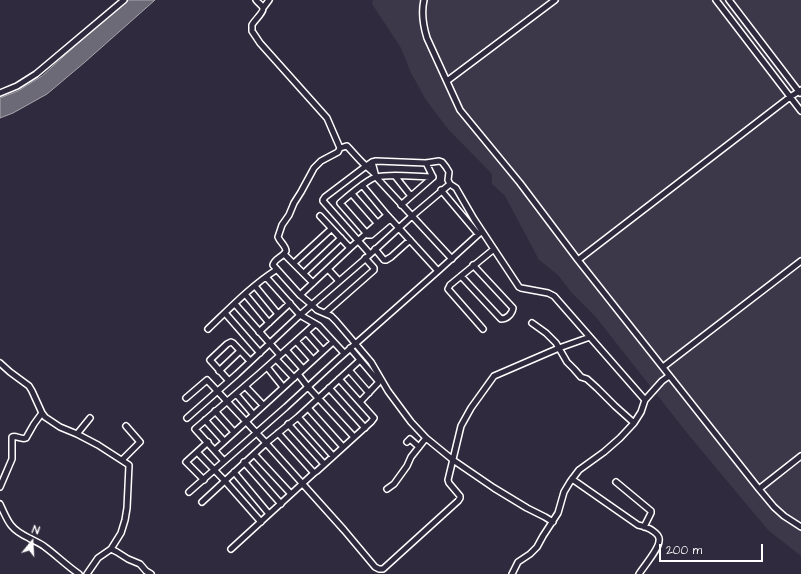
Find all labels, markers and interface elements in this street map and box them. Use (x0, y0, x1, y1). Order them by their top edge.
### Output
north arrow (12, 522, 52, 562)
text: N (30, 522, 41, 538)
scale bar (661, 536, 765, 562)
text: 200 m (666, 542, 702, 559)

